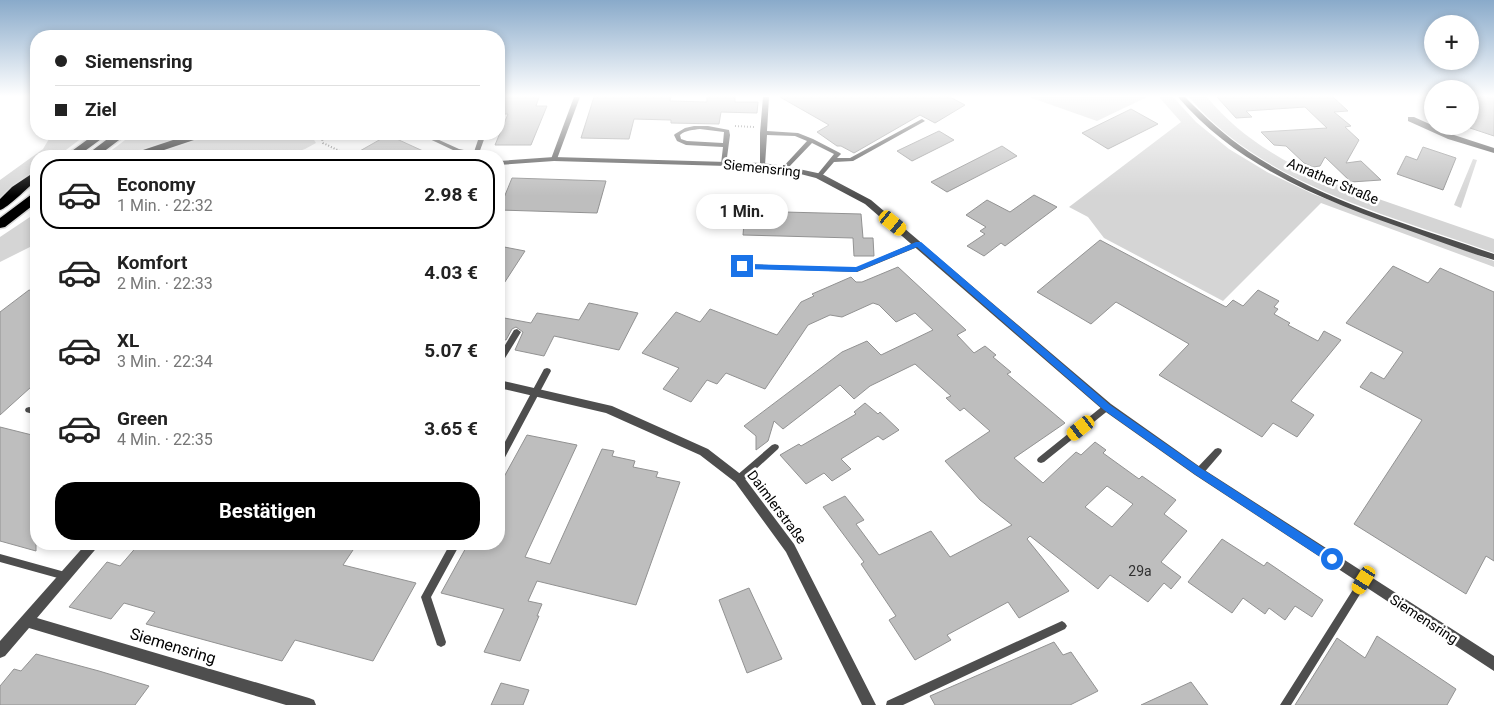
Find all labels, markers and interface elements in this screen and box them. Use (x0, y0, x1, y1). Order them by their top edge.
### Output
map controls (1424, 15, 1479, 135)
button: + (1424, 15, 1479, 70)
text: Siemensring (85, 50, 193, 73)
button: − (1424, 80, 1479, 135)
text: Ziel (85, 98, 117, 121)
street label: Anrather Straße (1285, 155, 1381, 207)
street label: Siemensring (723, 156, 801, 180)
icon: car (57, 172, 102, 217)
text: Economy (117, 173, 196, 196)
text: 2.98 € (424, 183, 478, 206)
callout: 1 Min. (696, 194, 788, 228)
text: 1 Min. · 22:32 (117, 196, 213, 215)
text: 1 Min. (719, 202, 765, 221)
car (876, 208, 909, 238)
icon: car (57, 250, 102, 295)
text: Komfort (117, 251, 187, 274)
route end (731, 255, 753, 277)
text: 4.03 € (424, 261, 478, 284)
text: 2 Min. · 22:33 (117, 274, 213, 293)
icon: car (57, 328, 102, 373)
text: XL (117, 329, 139, 352)
text: 5.07 € (424, 339, 478, 362)
text: 3 Min. · 22:34 (117, 352, 213, 371)
icon: car (57, 406, 102, 451)
text: Green (117, 407, 168, 430)
car (1064, 413, 1097, 443)
text: 3.65 € (424, 417, 478, 440)
text: 4 Min. · 22:35 (117, 430, 213, 449)
street label: Daimlerstraße (744, 467, 810, 547)
button: Bestätigen (55, 482, 480, 540)
route start (1321, 548, 1343, 570)
house number: 29a (1128, 563, 1152, 579)
car (1349, 563, 1378, 597)
street label: Siemensring (1387, 591, 1461, 647)
street label: Siemensring (128, 624, 218, 668)

